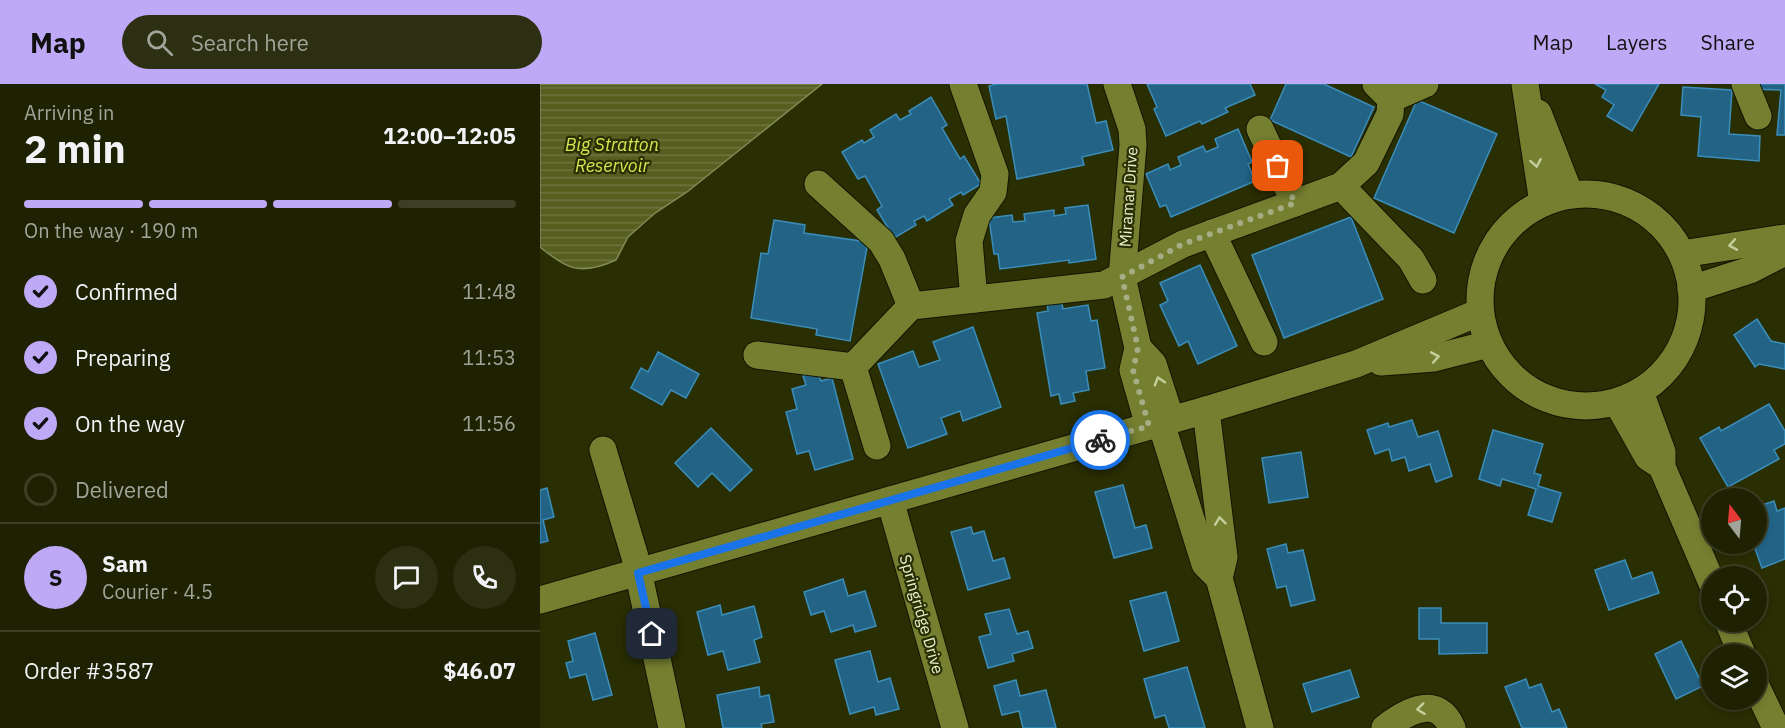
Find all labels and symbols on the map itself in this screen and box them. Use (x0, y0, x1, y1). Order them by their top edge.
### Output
water label: Big Stratton Reservoir (565, 133, 659, 177)
pin (1252, 140, 1303, 191)
street label: Miramar Drive (1115, 146, 1142, 248)
one-way arrow (1529, 157, 1542, 167)
one-way arrow (1729, 238, 1739, 251)
one-way arrow (1430, 351, 1440, 364)
one-way arrow (1153, 376, 1166, 387)
courier (1070, 410, 1130, 470)
north arrow (1701, 488, 1767, 554)
one-way arrow (1214, 516, 1227, 525)
street label: Springridge Drive (895, 552, 949, 676)
pin (626, 608, 677, 659)
one-way arrow (1416, 703, 1426, 715)

